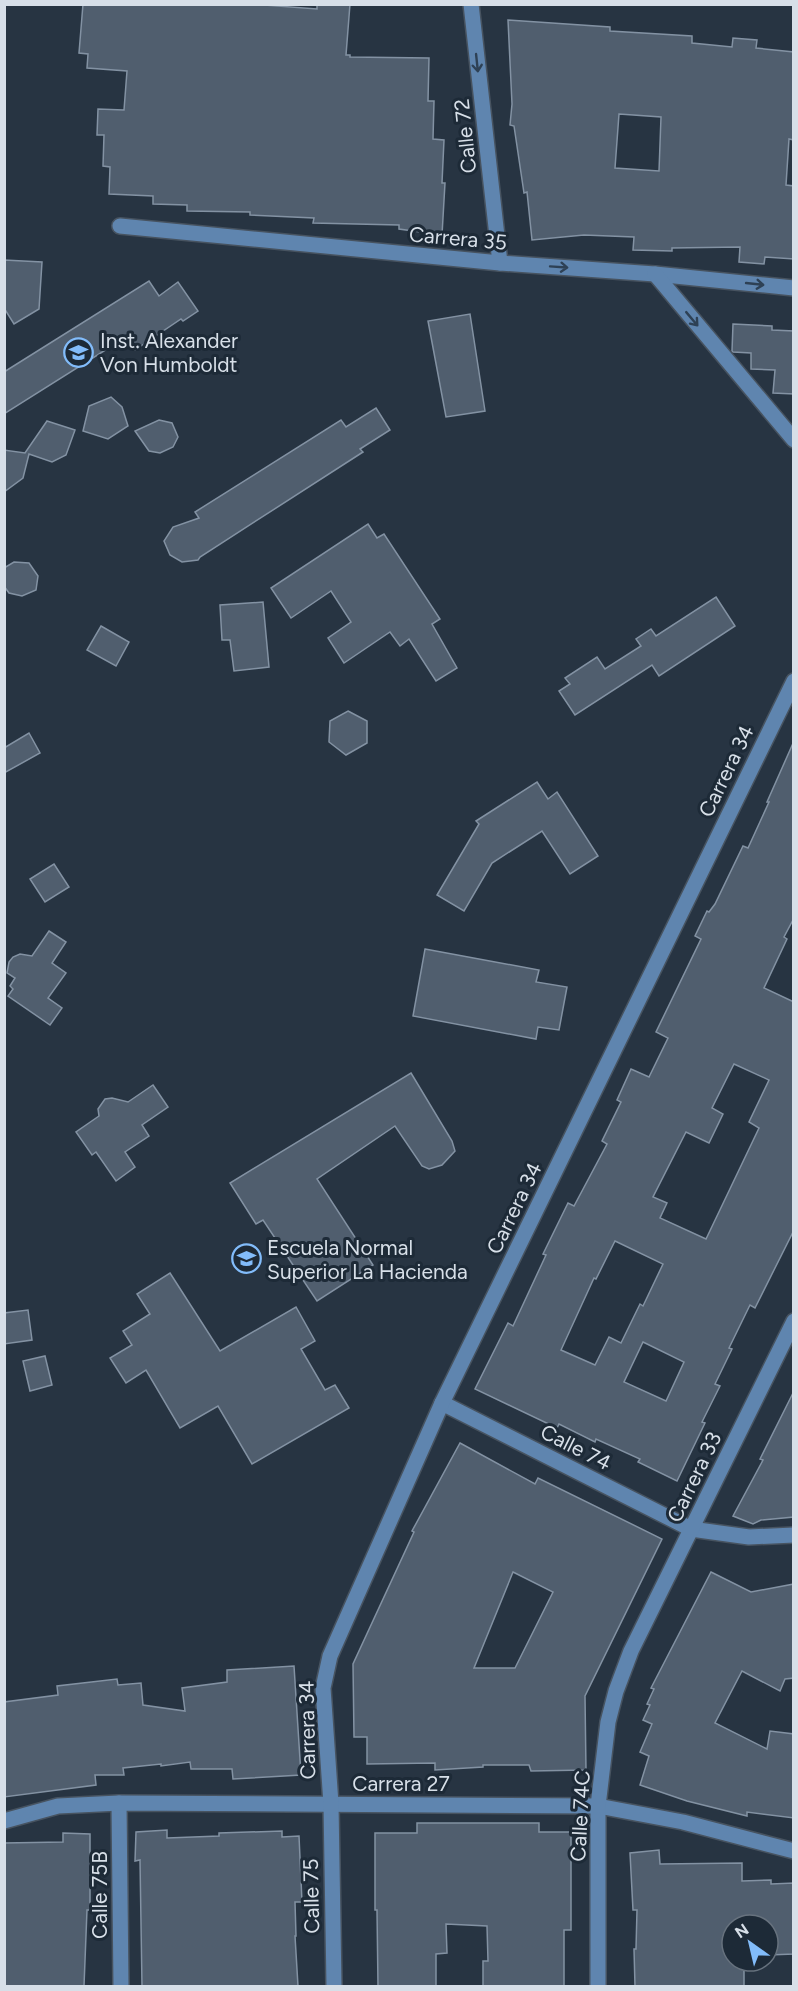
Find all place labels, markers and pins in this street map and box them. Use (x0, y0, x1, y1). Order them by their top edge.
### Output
place label: Inst. Alexander Von Humboldt (100, 328, 238, 377)
school or university icon: Inst. Alexander Von Humboldt (63, 336, 95, 368)
place label: Escuela Normal Superior La Hacienda (267, 1235, 468, 1284)
school or university icon: Escuela Normal Superior La Hacienda (230, 1243, 262, 1275)

